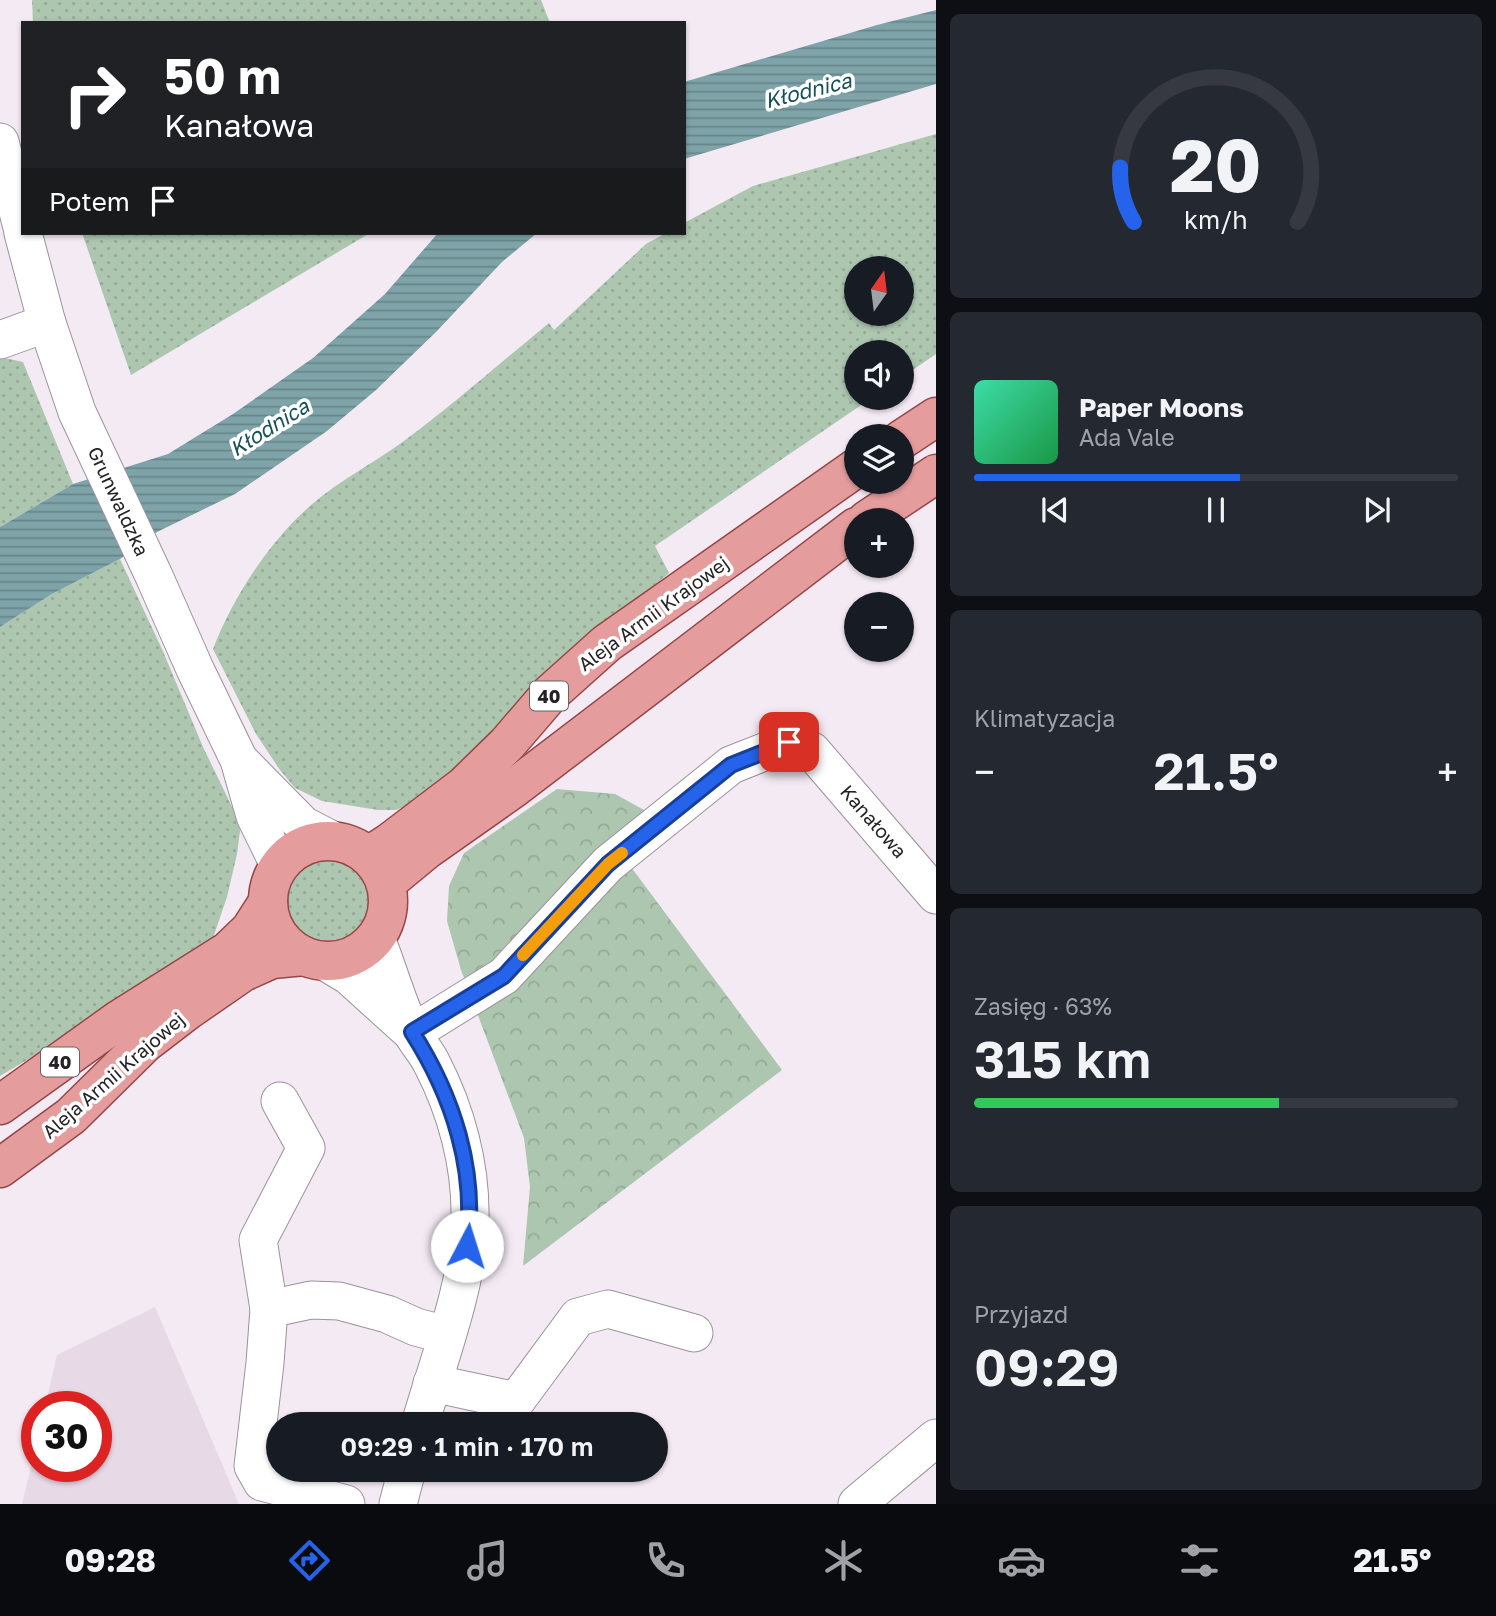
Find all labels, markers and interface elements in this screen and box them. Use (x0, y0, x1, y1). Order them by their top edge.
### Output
text: 50 m (164, 46, 281, 105)
icon: right (49, 49, 140, 140)
water label: Kłodnica (762, 66, 855, 113)
text: Kanałowa (164, 106, 314, 144)
text: 20 (1170, 121, 1262, 208)
icon: arrive (144, 182, 182, 220)
text: Potem (49, 186, 130, 217)
text: km/h (1184, 204, 1248, 235)
north arrow (844, 256, 914, 326)
map controls (844, 256, 914, 662)
button: sound (844, 340, 914, 410)
water label: Kłodnica (225, 392, 314, 461)
text: Paper Moons (1079, 392, 1244, 423)
text: Ada Vale (1079, 423, 1175, 451)
button: layers (844, 424, 914, 494)
street label: Grunwaldzka (84, 443, 154, 559)
icon: previous (1036, 491, 1074, 529)
icon: pause (1197, 491, 1235, 529)
icon: next (1358, 491, 1396, 529)
button: + (844, 508, 914, 578)
street label: Aleja Armii Krajowej (573, 551, 733, 675)
button: − (844, 592, 914, 662)
road number: 40 (530, 682, 568, 710)
text: Klimatyzacja (974, 704, 1115, 732)
pin (759, 712, 819, 772)
icon: arrive (770, 723, 808, 761)
text: 21.5° (1154, 739, 1278, 801)
text: − (974, 749, 995, 794)
text: + (1437, 749, 1458, 794)
street label: Kanałowa (836, 780, 912, 862)
text: Zasięg · 63% (974, 992, 1112, 1020)
street label: Aleja Armii Krajowej (37, 1007, 189, 1143)
text: 315 km (974, 1027, 1151, 1089)
road number: 40 (41, 1048, 79, 1077)
position arrow (430, 1209, 504, 1283)
text: Przyjazd (974, 1300, 1068, 1328)
text: 09:29 (974, 1335, 1119, 1397)
speed limit sign: 30 (21, 1391, 112, 1482)
text: 09:29 · 1 min · 170 m (341, 1431, 593, 1462)
icon: directions (285, 1536, 334, 1585)
icon: music (463, 1536, 512, 1585)
icon: phone (641, 1536, 690, 1585)
icon: climate (819, 1536, 868, 1585)
icon: car (997, 1536, 1046, 1585)
icon: filters (1175, 1536, 1224, 1585)
text: 09:28 (65, 1541, 156, 1579)
text: 21.5° (1353, 1541, 1431, 1579)

